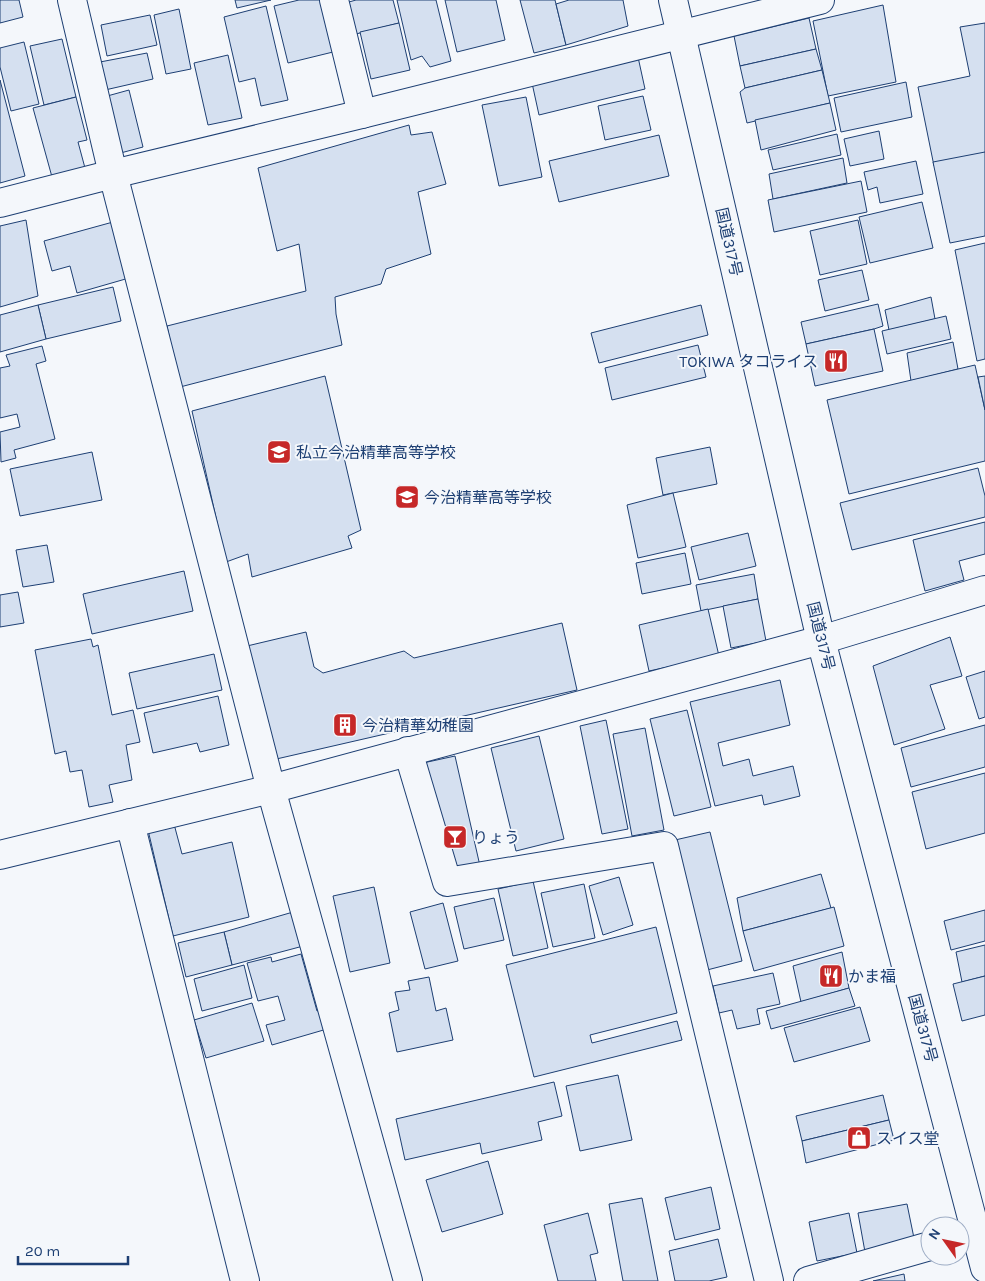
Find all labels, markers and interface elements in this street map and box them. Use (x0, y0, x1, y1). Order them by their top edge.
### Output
street label: 国道317号 (712, 206, 746, 278)
restaurant icon: TOKIWA タコライス (823, 348, 849, 374)
place label: TOKIWA タコライス (679, 352, 818, 371)
school or university icon: 私立今治精華高等学校 (266, 439, 292, 465)
place label: 私立今治精華高等学校 (296, 443, 456, 462)
school or university icon: 今治精華高等学校 (394, 484, 420, 510)
place label: 今治精華高等学校 (424, 488, 552, 507)
street label: 国道317号 (803, 600, 839, 672)
building icon: 今治精華幼稚園 (332, 712, 358, 738)
place label: 今治精華幼稚園 (362, 716, 474, 735)
bar icon: りょう (442, 824, 468, 850)
place label: りょう (472, 828, 520, 847)
restaurant icon: かま福 (818, 963, 844, 989)
place label: かま福 (848, 967, 896, 986)
street label: 国道317号 (905, 992, 941, 1064)
shop icon: スイス堂 (846, 1125, 872, 1151)
place label: スイス堂 (876, 1129, 940, 1148)
north arrow (920, 1216, 970, 1266)
text: N (925, 1225, 944, 1243)
scale bar (18, 1234, 128, 1266)
text: 20 m (25, 1242, 60, 1260)

